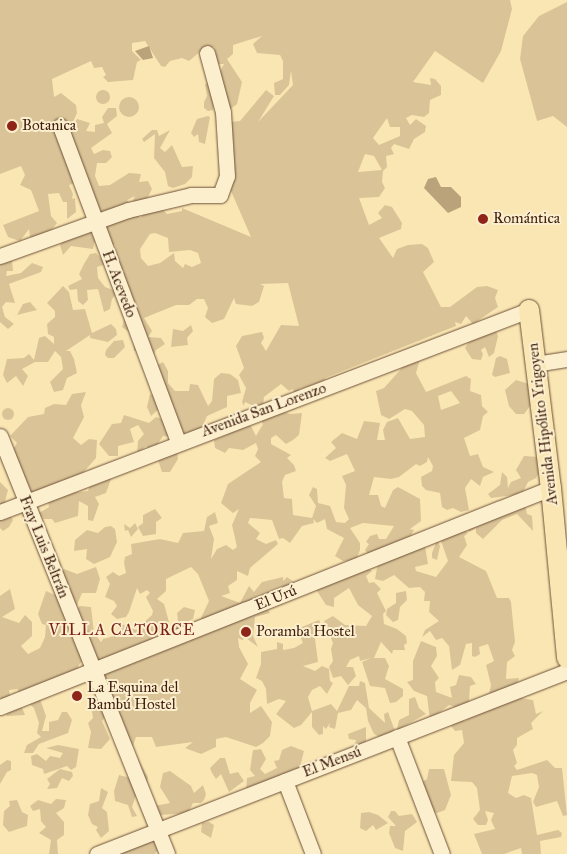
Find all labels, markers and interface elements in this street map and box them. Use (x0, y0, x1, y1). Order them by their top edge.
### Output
place label: Botanica (22, 117, 76, 135)
marker: Botanica (6, 120, 18, 132)
place label: Romántica (493, 210, 560, 228)
marker: Romántica (477, 213, 489, 225)
street label: H. Acevedo (98, 248, 140, 320)
street label: Avenida Hipólito Yrigoyen (524, 342, 562, 506)
street label: Avenida San Lorenzo (199, 379, 329, 441)
street label: Fray Luis Beltrán (15, 493, 73, 601)
street label: El Urú (253, 582, 299, 614)
district label: VILLA CATORCE (47, 620, 197, 640)
place label: Poramba Hostel (256, 623, 355, 641)
marker: Poramba Hostel (240, 626, 252, 638)
place label: La Esquina del Bambú Hostel (87, 678, 179, 713)
marker: La Esquina del Bambú Hostel (71, 690, 83, 702)
street label: El Mensú (300, 743, 364, 781)

